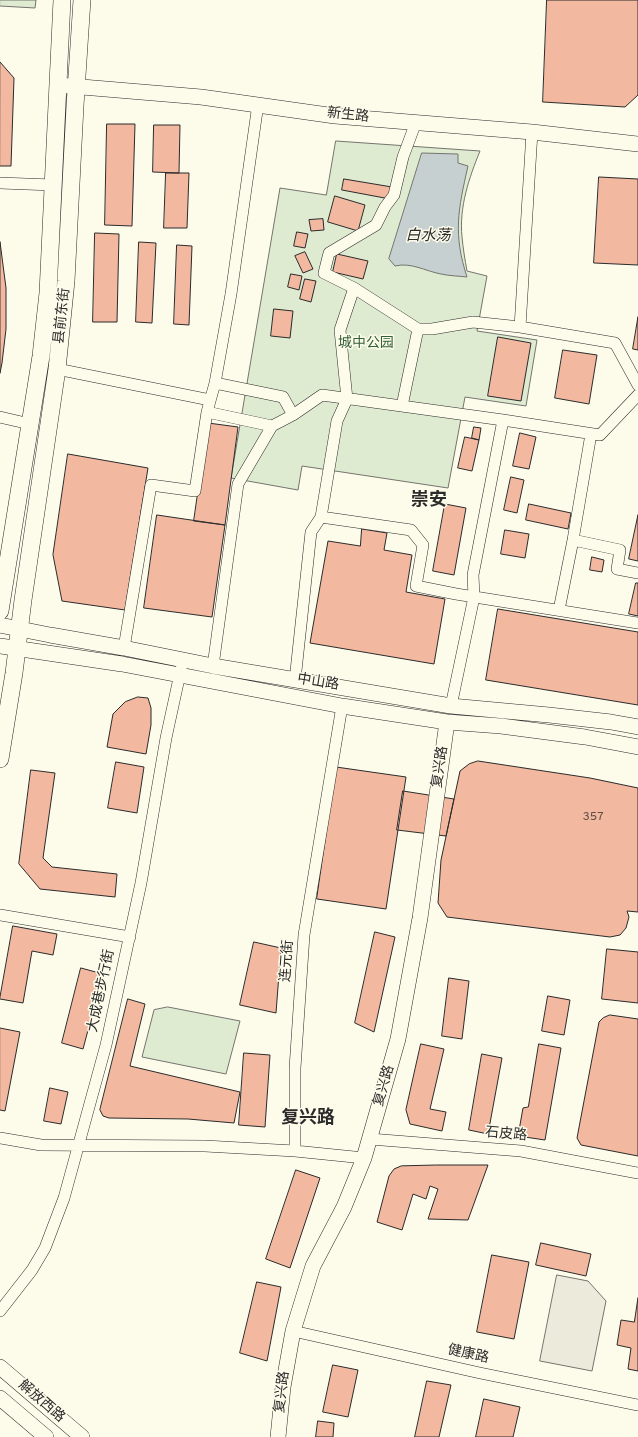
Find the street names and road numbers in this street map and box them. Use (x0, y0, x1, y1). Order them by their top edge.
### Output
street label: 新生路 (326, 105, 370, 127)
street label: 县前东街 (52, 287, 74, 345)
street label: 中山路 (296, 671, 340, 695)
street label: 复兴路 (430, 745, 452, 789)
street label: 连元街 (278, 939, 298, 983)
street label: 大成巷步行街 (85, 948, 119, 1034)
street label: 复兴路 (371, 1063, 399, 1109)
street label: 石皮路 (484, 1125, 528, 1145)
street label: 健康路 (446, 1342, 490, 1368)
street label: 复兴路 (272, 1370, 294, 1414)
street label: 解放西路 (14, 1377, 68, 1427)

